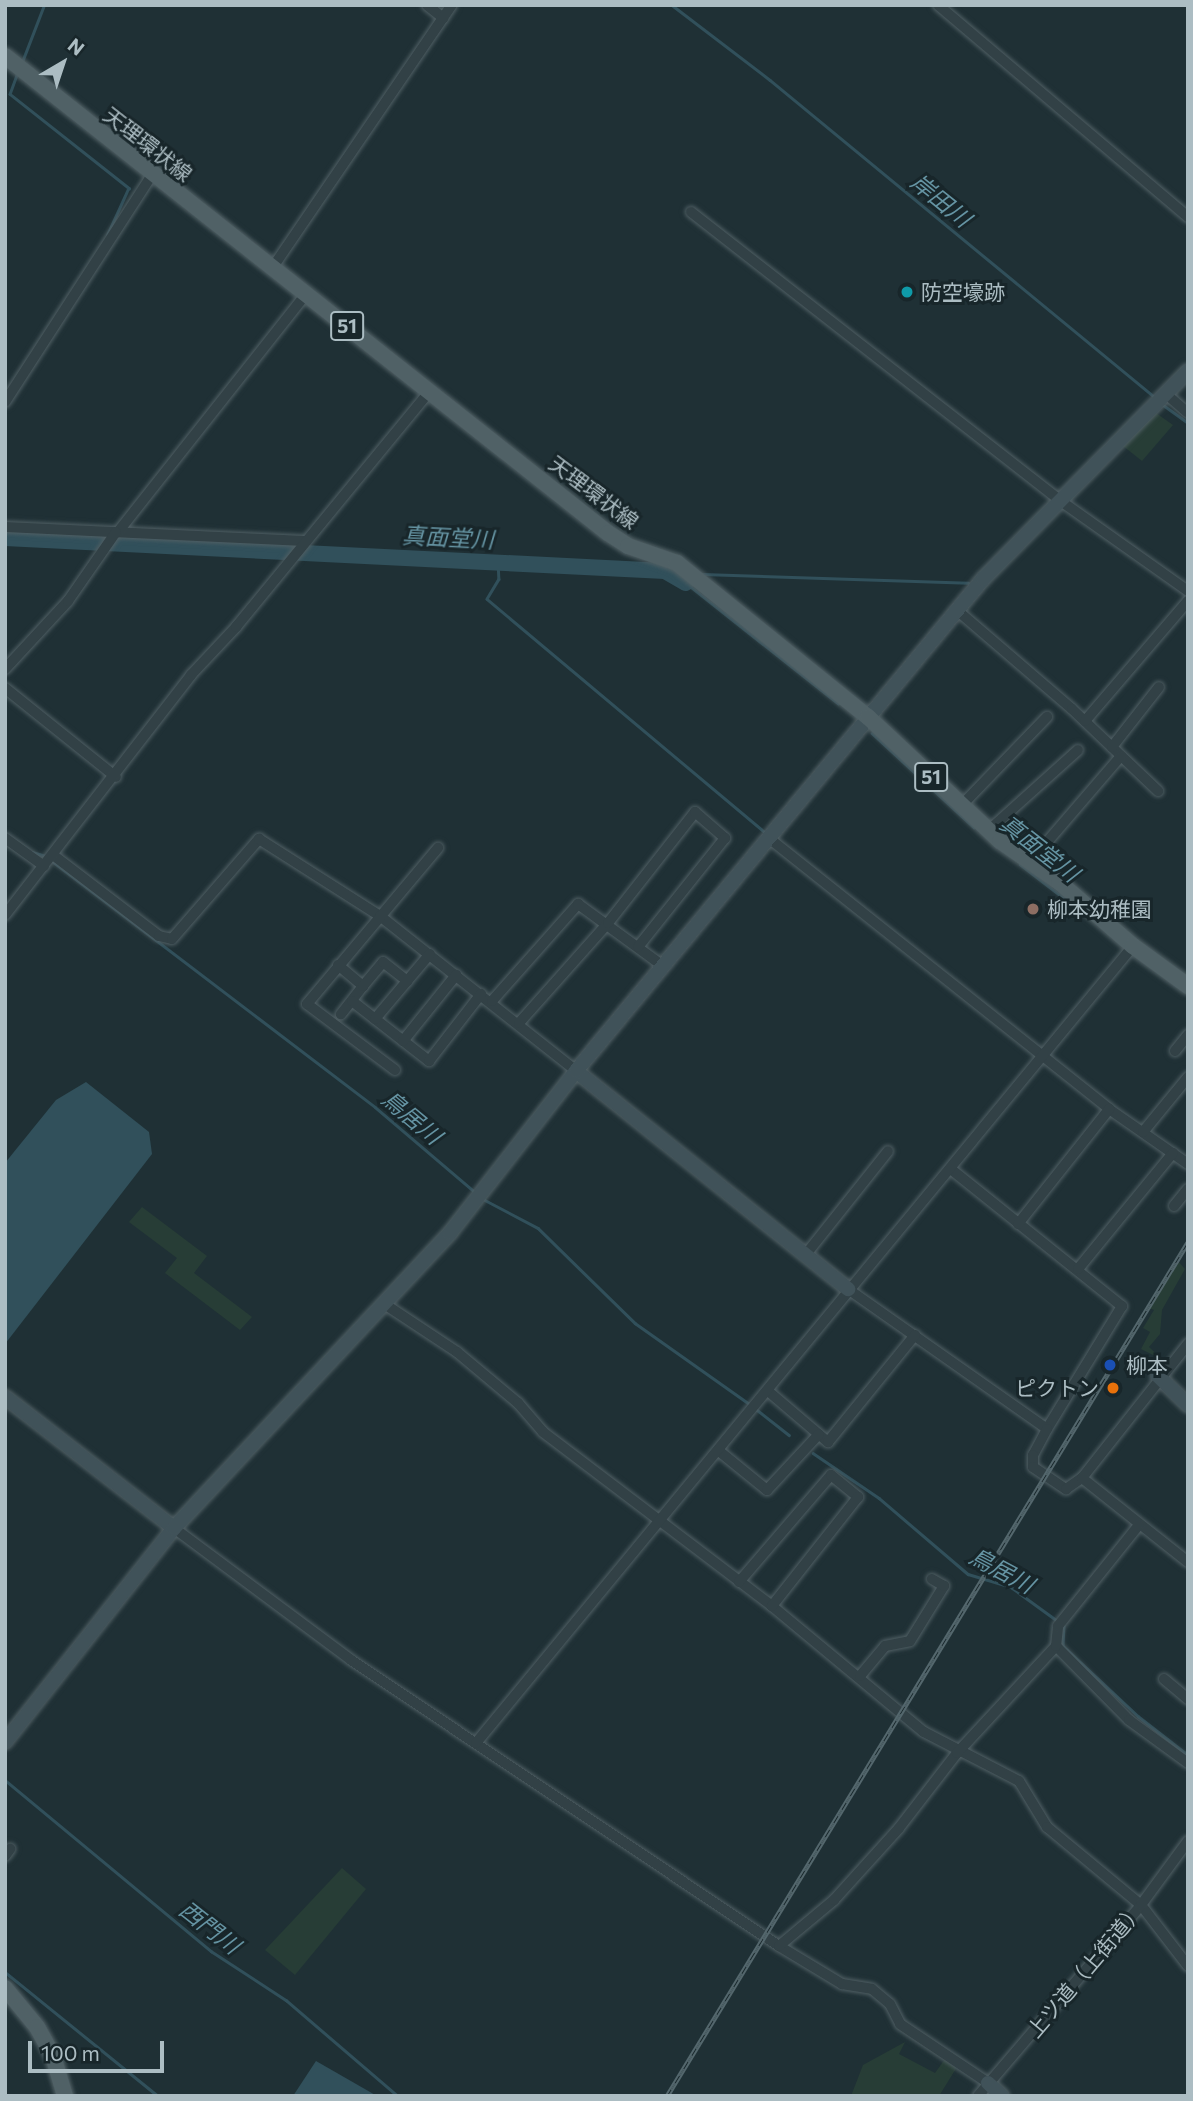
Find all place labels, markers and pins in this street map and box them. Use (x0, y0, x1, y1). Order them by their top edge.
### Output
place label: 防空壕跡 (921, 279, 1005, 305)
marker: 防空壕跡 (899, 284, 915, 300)
place label: 柳本幼稚園 (1047, 896, 1152, 922)
marker: 柳本幼稚園 (1025, 901, 1041, 917)
place label: 柳本 (1126, 1352, 1168, 1378)
marker: 柳本 (1100, 1355, 1120, 1375)
place label: ピクトン (1015, 1375, 1099, 1401)
marker: ピクトン (1105, 1380, 1121, 1396)

